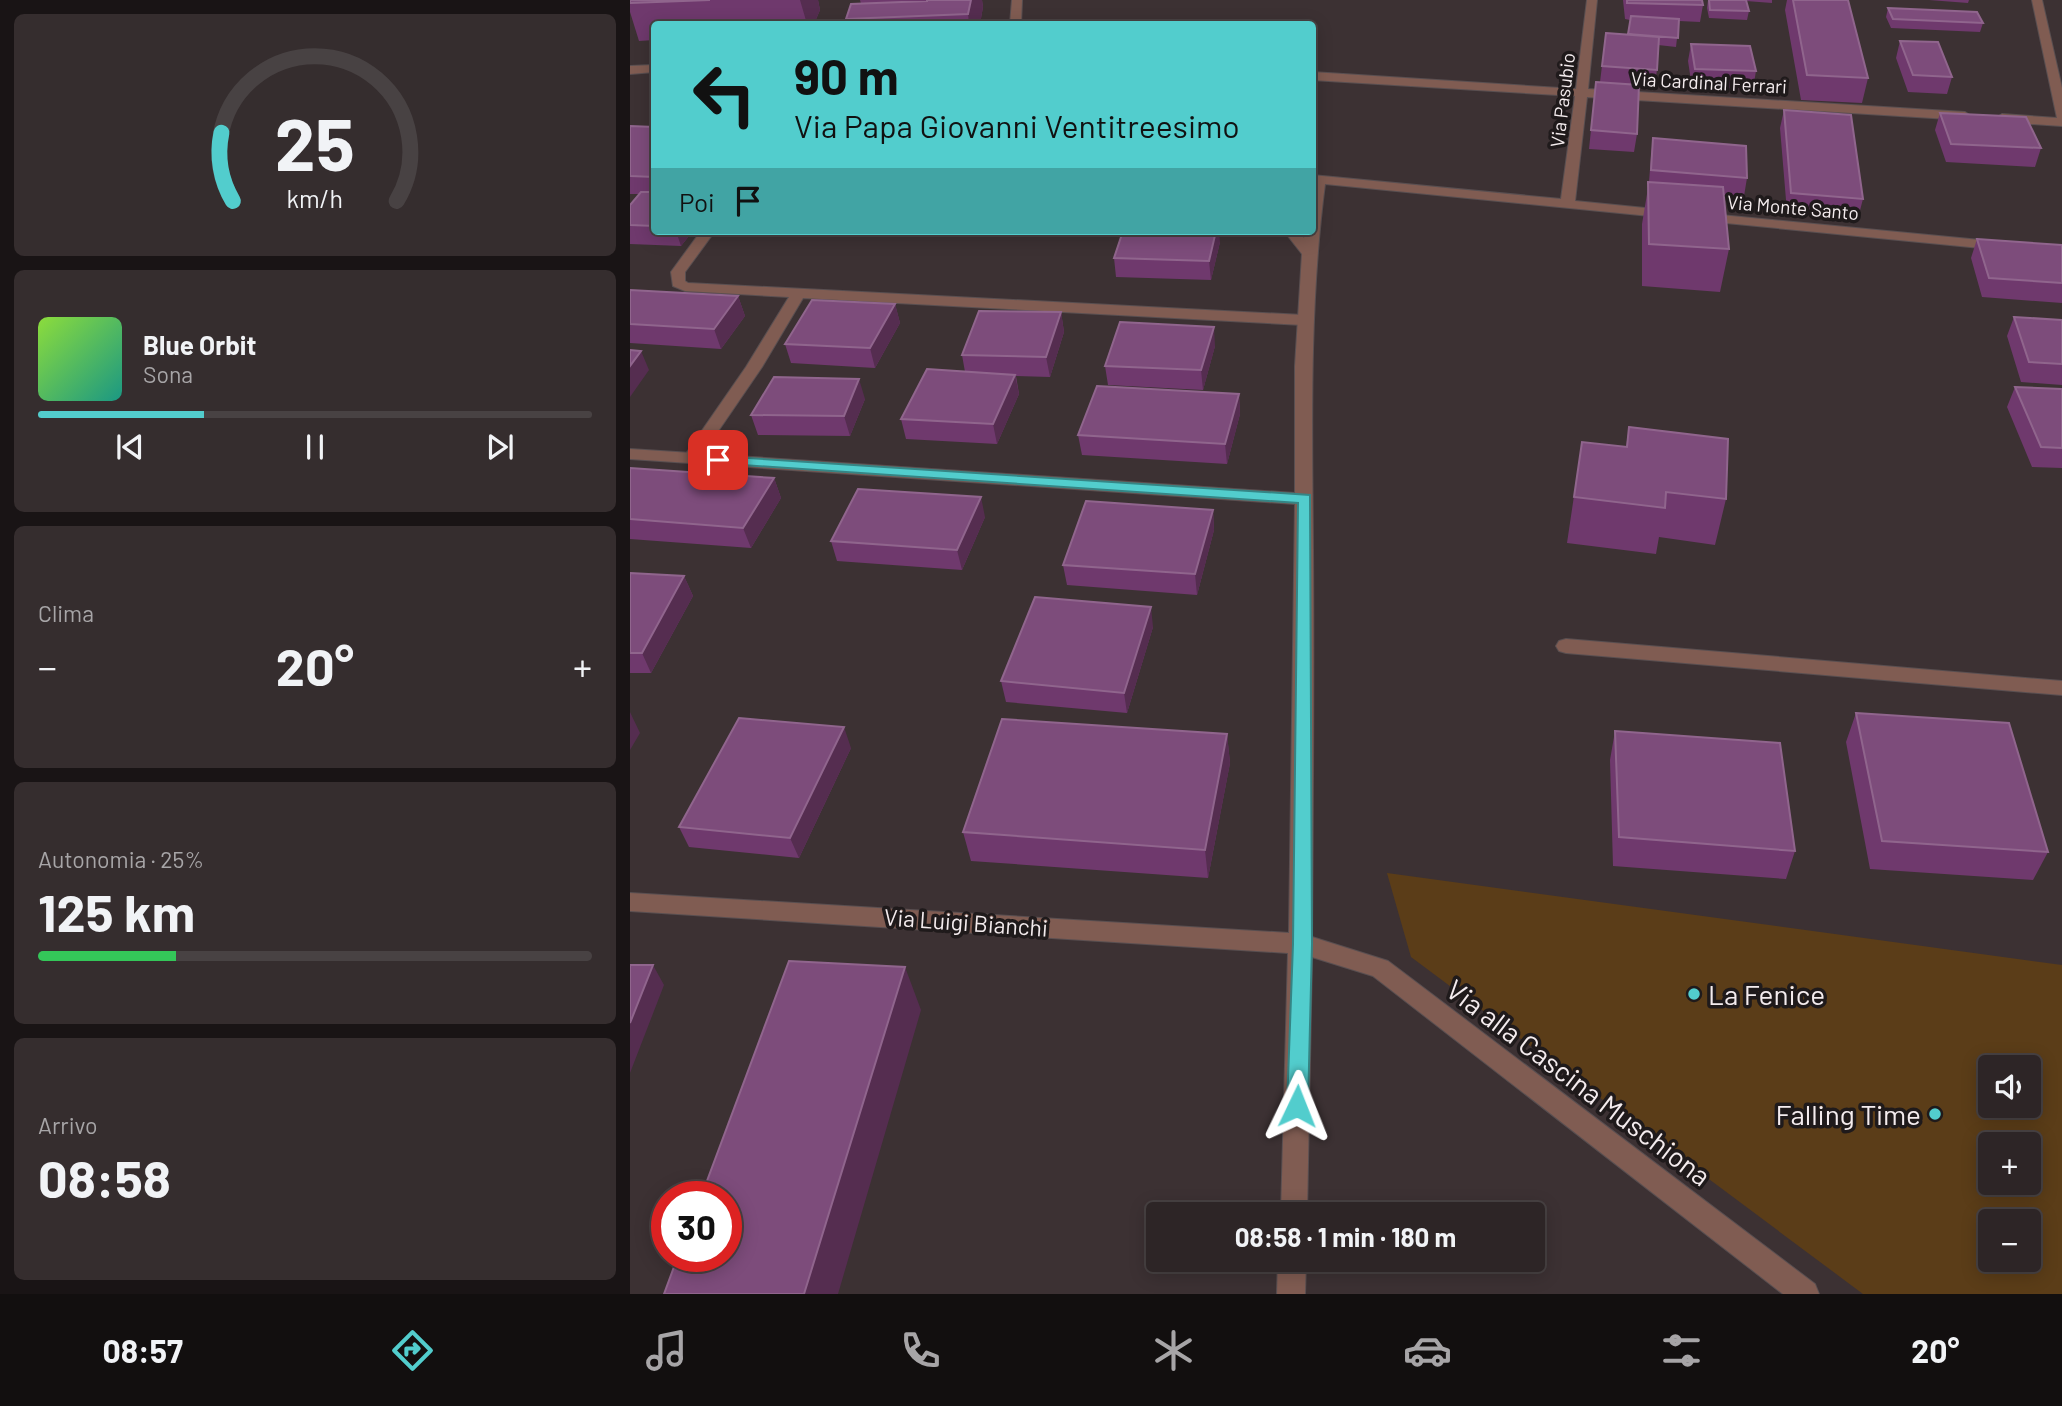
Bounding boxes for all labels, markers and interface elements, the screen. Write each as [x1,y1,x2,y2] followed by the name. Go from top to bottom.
[794,46,899,105] text: 90 m
[679,49,770,140] icon: left
[1545,51,1579,149] street label: Via Pasubio
[1630,66,1788,98] street label: Via Cardinal Ferrari
[275,98,355,186] text: 25
[794,106,1240,144] text: Via Papa Giovanni Ventitreesimo
[729,182,767,220] icon: arrive
[287,183,343,213] text: km/h
[679,186,715,217] text: Poi
[1726,190,1860,224] street label: Via Monte Santo
[143,329,256,360] text: Blue Orbit
[143,360,193,388] text: Sona
[111,428,149,466] icon: previous
[296,428,334,466] icon: pause
[481,428,519,466] icon: next
[688,430,748,490] pin
[699,441,737,479] icon: arrive
[38,599,94,627] text: Clima
[276,634,354,696] text: 20°
[38,643,57,689] text: −
[573,643,592,689] text: +
[38,845,204,873] text: Autonomia · 25%
[38,880,195,942] text: 125 km
[883,902,1049,942] street label: Via Luigi Bianchi
[1440,972,1718,1192] street label: Via alla Cascina Muschiona
[1708,977,1825,1011] place label: La Fenice
[1686,986,1702,1002] marker: La Fenice
[1978,1055,2041,1272] map controls
[1978,1055,2041,1118] button: sound
[1260,1069,1334,1143] position arrow
[1775,1097,1921,1131] place label: Falling Time
[1927,1106,1943,1122] marker: Falling Time
[38,1111,98,1139] text: Arrivo
[1978,1132,2041,1195] button: +
[38,1146,171,1208] text: 08:58
[651,1181,742,1272] speed limit sign: 30
[1978,1209,2041,1272] button: −
[1235,1221,1456,1252] text: 08:58 · 1 min · 180 m
[388,1326,437,1375] icon: directions
[642,1326,691,1375] icon: music
[896,1326,945,1375] icon: phone
[1149,1326,1198,1375] icon: climate
[1403,1326,1452,1375] icon: car
[1657,1326,1706,1375] icon: filters
[102,1331,183,1369] text: 08:57
[1911,1331,1959,1369] text: 20°

